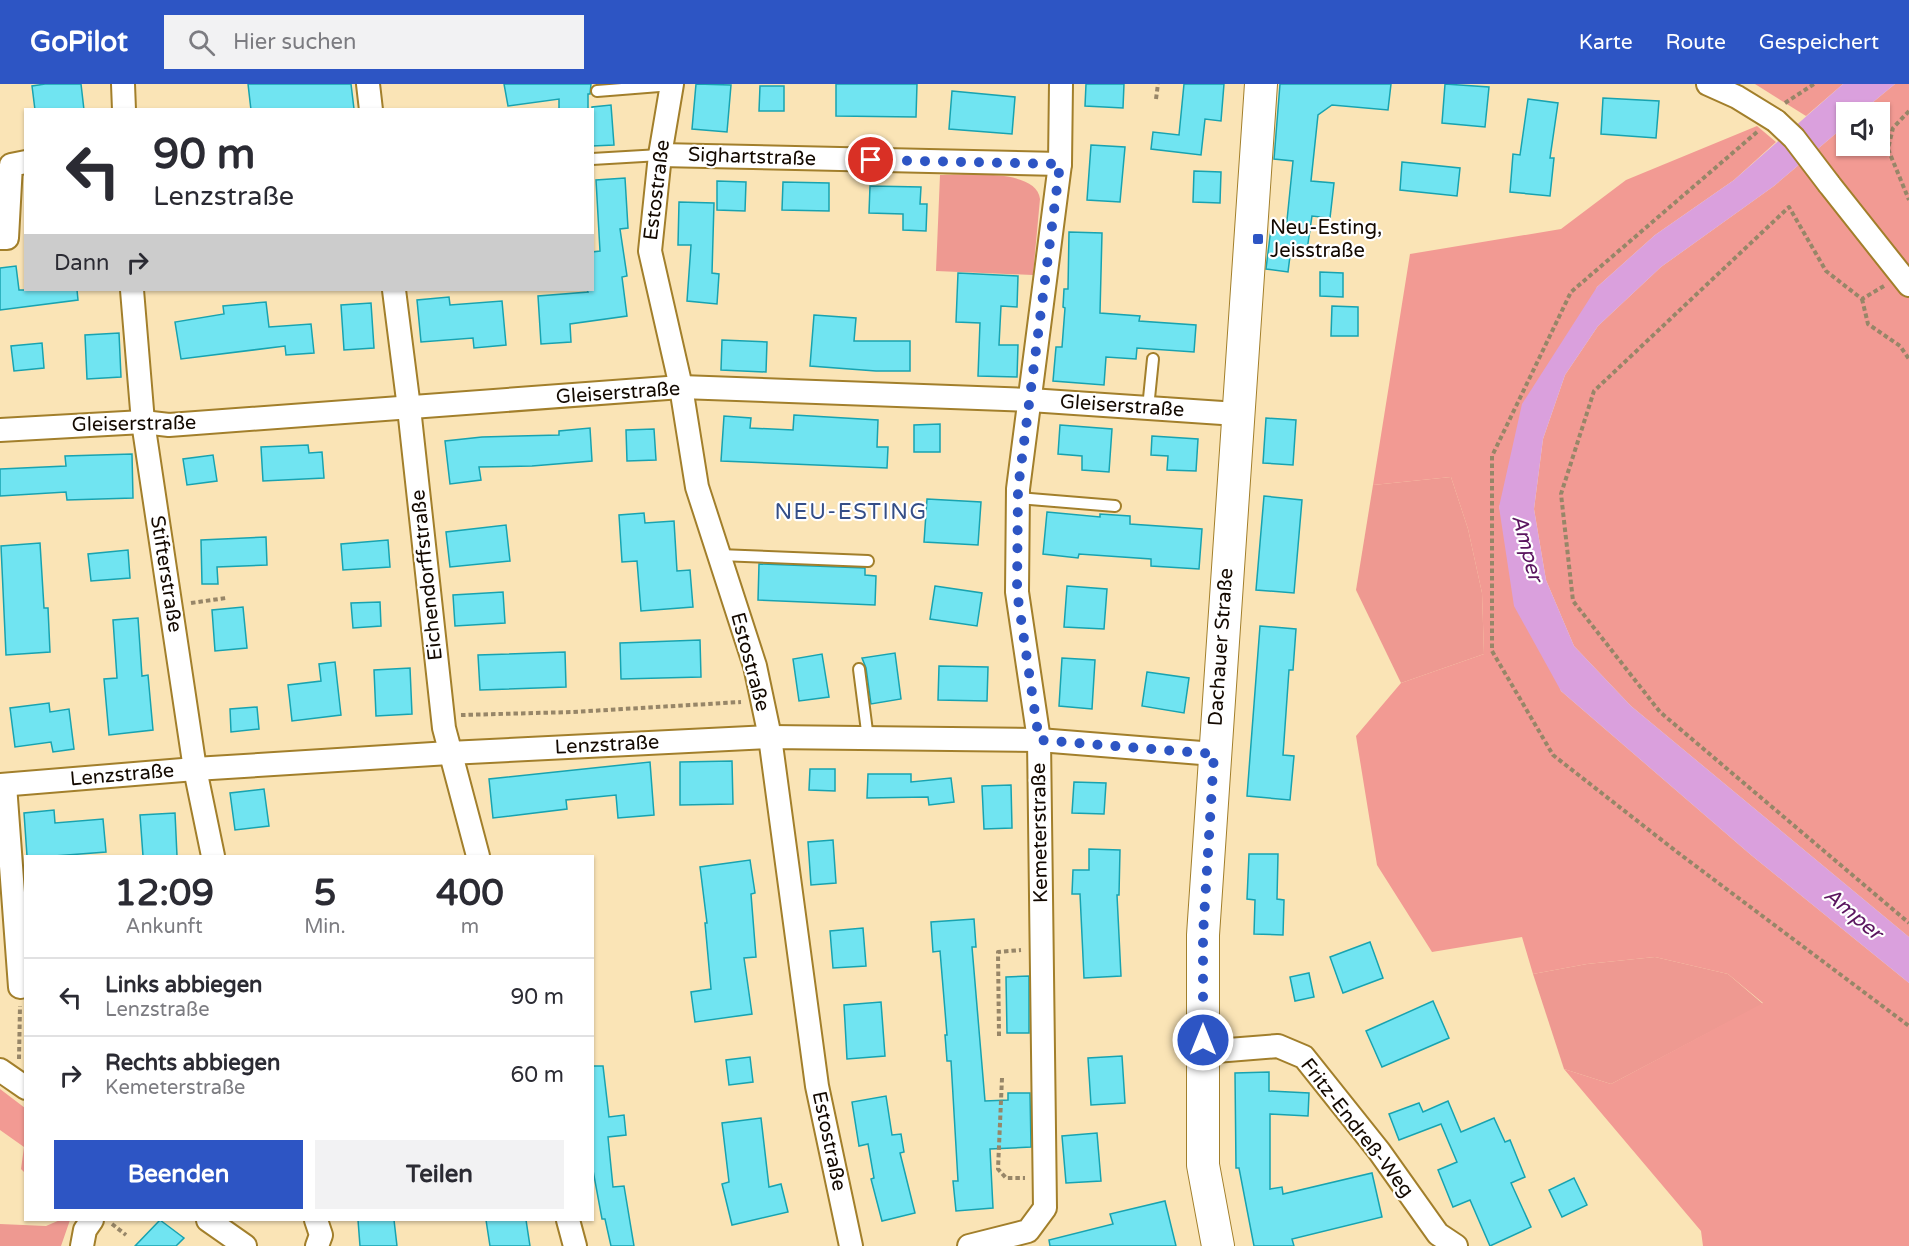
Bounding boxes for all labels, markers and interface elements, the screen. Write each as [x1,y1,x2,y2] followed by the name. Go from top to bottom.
[164,15,584,69] search box
[30,25,128,59] text: GoPilot
[185,26,218,59] icon: search
[233,29,356,55] text: Hier suchen
[1579,30,1633,55] text: Karte
[1666,30,1726,55] text: Route
[1759,30,1879,55] text: Gespeichert
[1836,102,1890,156] map controls
[1836,102,1890,156] button: sound
[153,129,255,180] text: 90 m
[54,132,132,210] icon: left
[845,134,896,185] pin
[639,138,675,242] street label: Estostraße
[688,143,816,171] street label: Sighartstraße
[854,143,887,176] icon: arrive
[153,180,294,213] text: Lenzstraße
[1270,216,1382,263] place label: Neu-Esting, Jeisstraße
[1251,232,1265,246] marker: Neu-Esting, Jeisstraße
[121,246,154,279] icon: right
[54,250,109,276] text: Dann
[555,377,681,409] street label: Gleiserstraße
[1059,390,1185,422] street label: Gleiserstraße
[72,411,196,437] street label: Gleiserstraße
[406,488,448,662] street label: Eichendorffstraße
[774,499,928,525] district label: NEU-ESTING
[1506,512,1549,587] water label: Amper
[145,514,187,634] street label: Stifterstraße
[1204,567,1238,727] street label: Dachauer Straße
[725,610,775,714] street label: Estostraße
[554,730,660,760] street label: Lenzstraße
[69,758,175,792] street label: Lenzstraße
[1027,763,1053,903] street label: Kemeterstraße
[114,872,214,915] text: 12:09
[314,872,336,915] text: 5
[436,872,504,915] text: 400
[1819,883,1889,947] water label: Amper
[126,915,203,939] text: Ankunft
[304,915,346,939] text: Min.
[461,915,479,939] text: m
[105,972,263,998] text: Links abbiegen
[54,981,87,1014] icon: left
[510,984,564,1010] text: 90 m
[105,998,210,1022] text: Lenzstraße
[1171,1008,1235,1072] position arrow
[105,1050,280,1076] text: Rechts abbiegen
[1295,1054,1419,1202] street label: Fritz-Endreß-Weg
[54,1059,87,1092] icon: right
[510,1062,564,1088] text: 60 m
[105,1076,245,1100] text: Kemeterstraße
[807,1089,851,1193] street label: Estostraße
[54,1140,303,1209] button: Beenden
[315,1140,564,1209] button: Teilen

